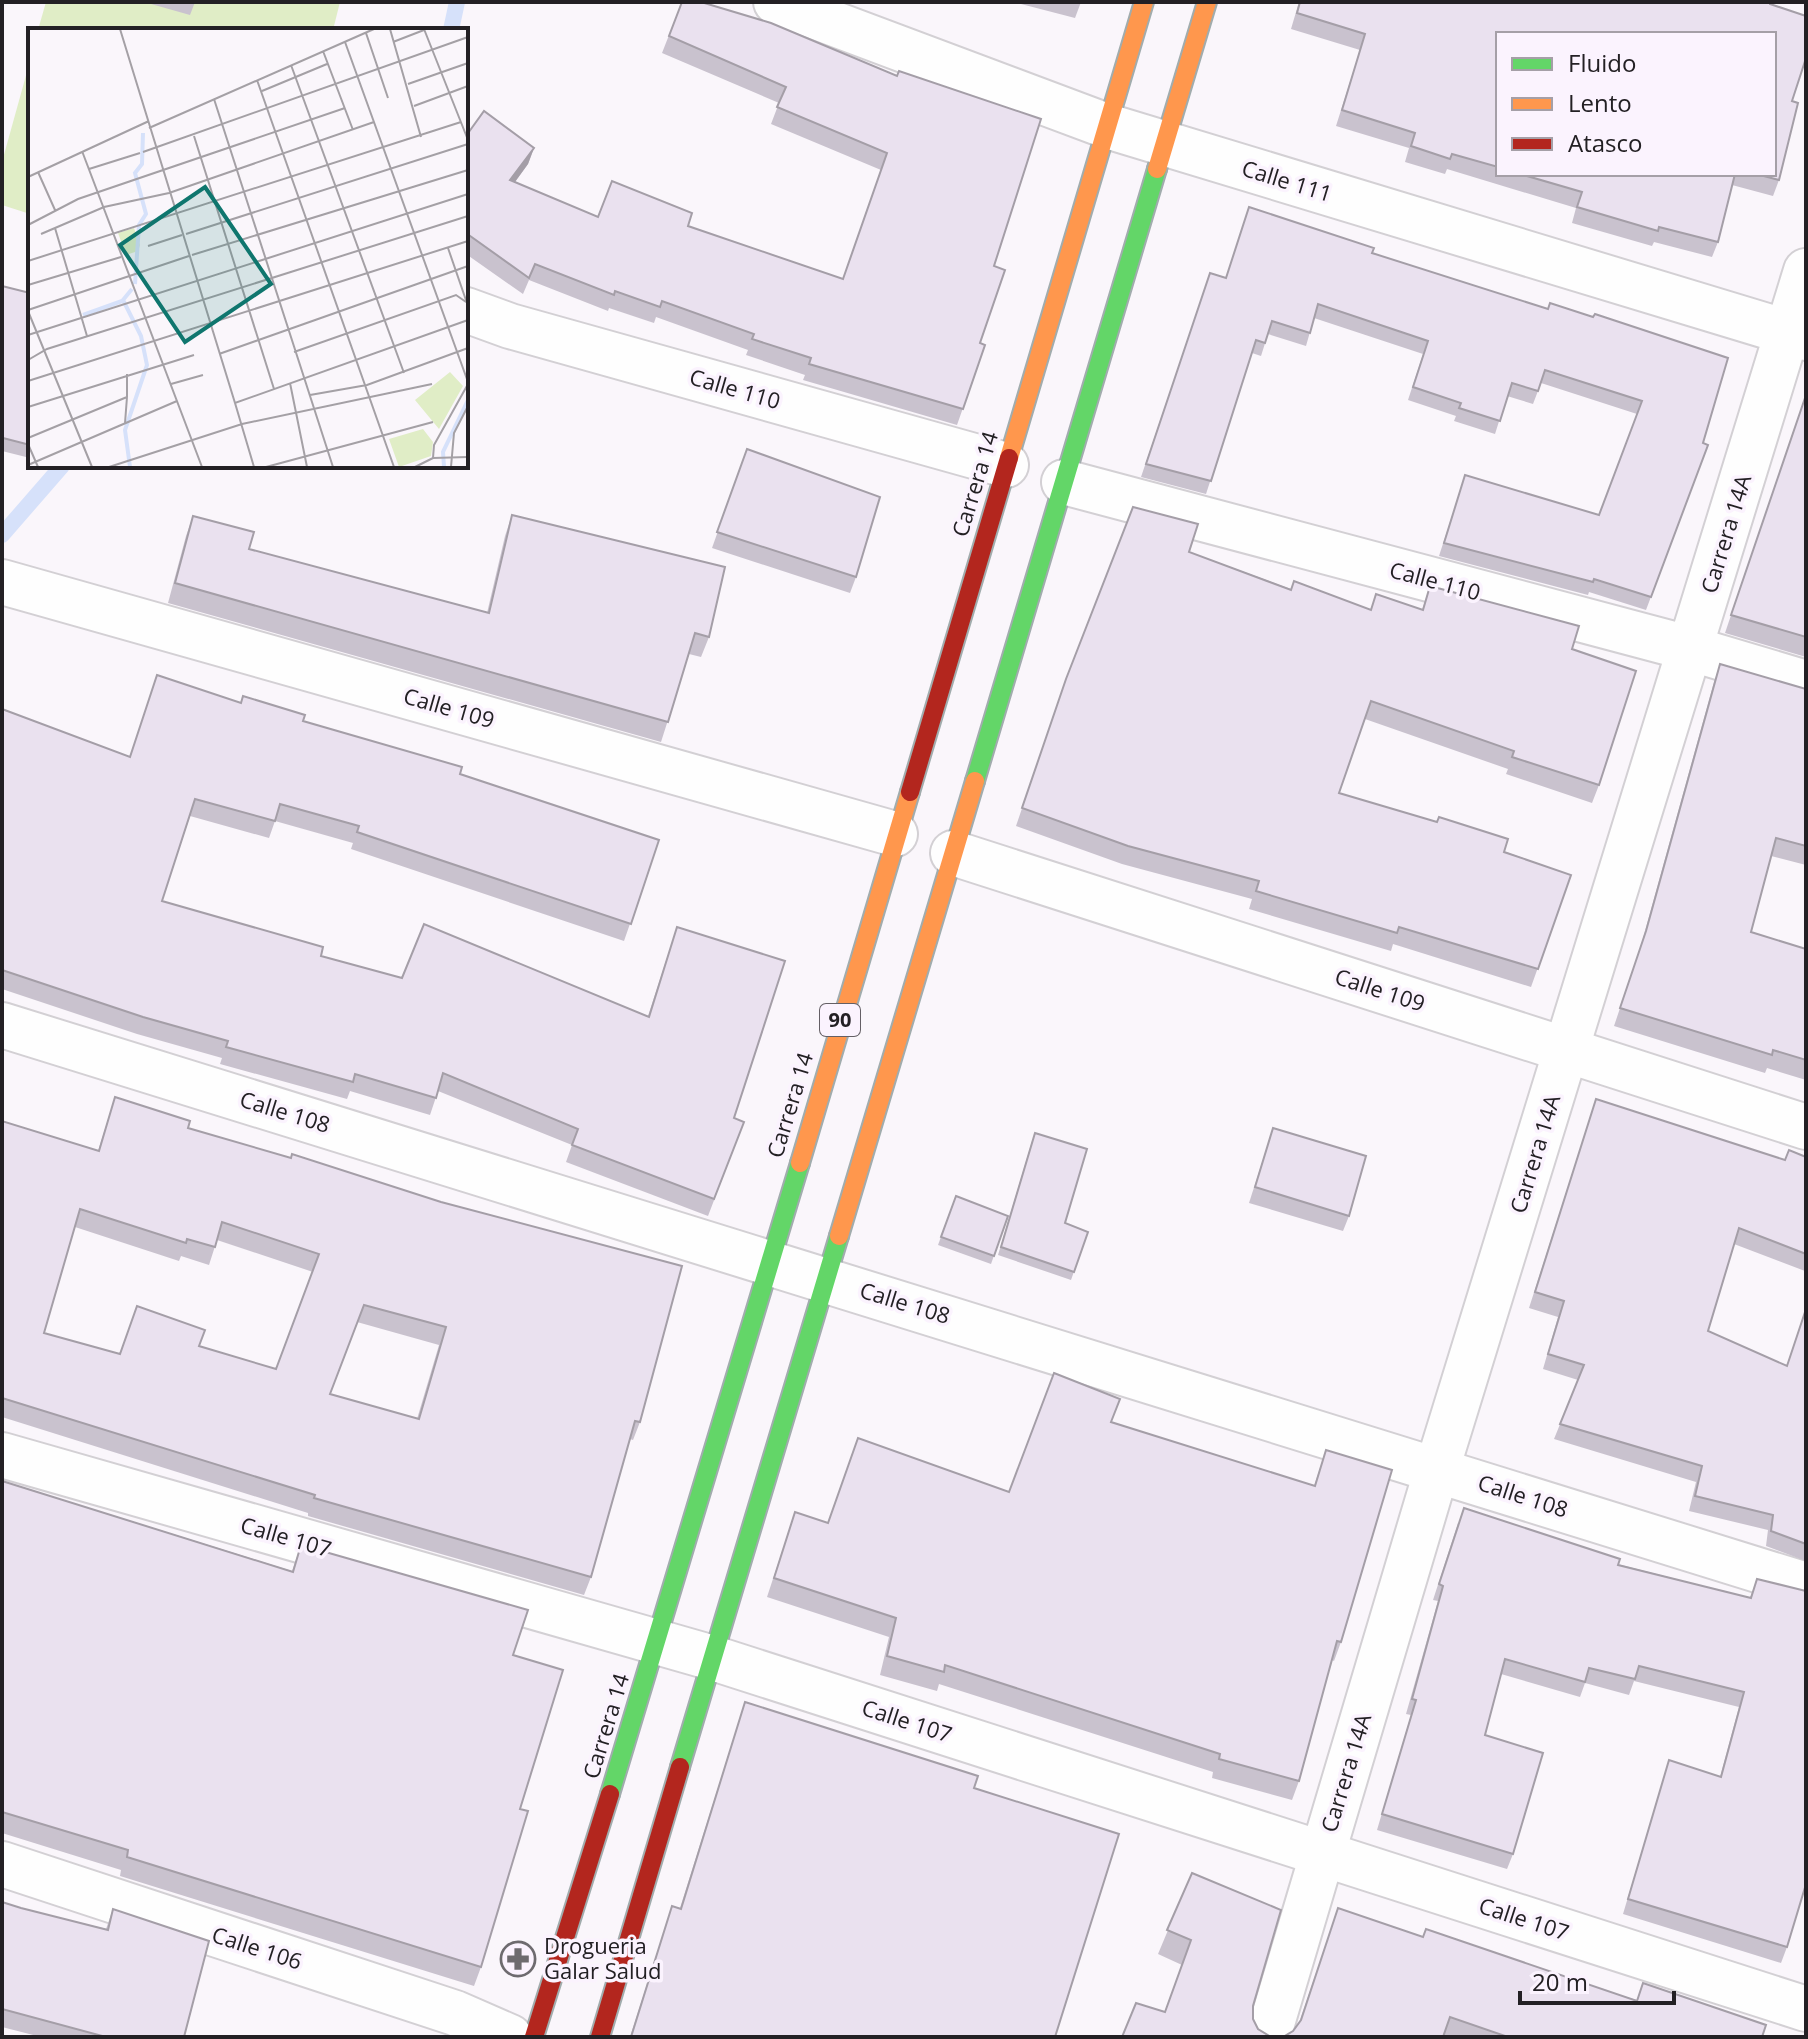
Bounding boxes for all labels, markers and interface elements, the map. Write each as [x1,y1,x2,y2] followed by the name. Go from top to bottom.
[28,28,468,468] inset map
[1496,32,1776,176] legend
[1568,46,1636,79] text: Fluido
[1568,86,1632,119] text: Lento
[1568,126,1642,159] text: Atasco
[1238,152,1336,208] street label: Calle 111
[686,361,784,415] street label: Calle 110
[944,427,1004,540] street label: Carrera 14
[1693,471,1757,597] street label: Carrera 14A
[1386,554,1484,607] street label: Calle 110
[400,680,498,734] street label: Calle 109
[1331,960,1429,1018] street label: Calle 109
[820,1004,860,1036] road number: 90
[759,1048,819,1161] street label: Carrera 14
[236,1083,334,1139] street label: Calle 108
[1502,1091,1566,1217] street label: Carrera 14A
[856,1274,954,1330] street label: Calle 108
[1474,1466,1572,1524] street label: Calle 108
[237,1509,335,1563] street label: Calle 107
[575,1669,635,1782] street label: Carrera 14
[858,1691,956,1749] street label: Calle 107
[1313,1710,1377,1836] street label: Carrera 14A
[1475,1889,1573,1947] street label: Calle 107
[208,1918,306,1976] street label: Calle 106
[544,1930,662,1985] place label: Drogueria Galar Salud
[499,1940,537,1978] pharmacy icon: Drogueria Galar Salud
[1520,1955,1674,2005] scale bar
[1532,1965,1588,1998] text: 20 m

